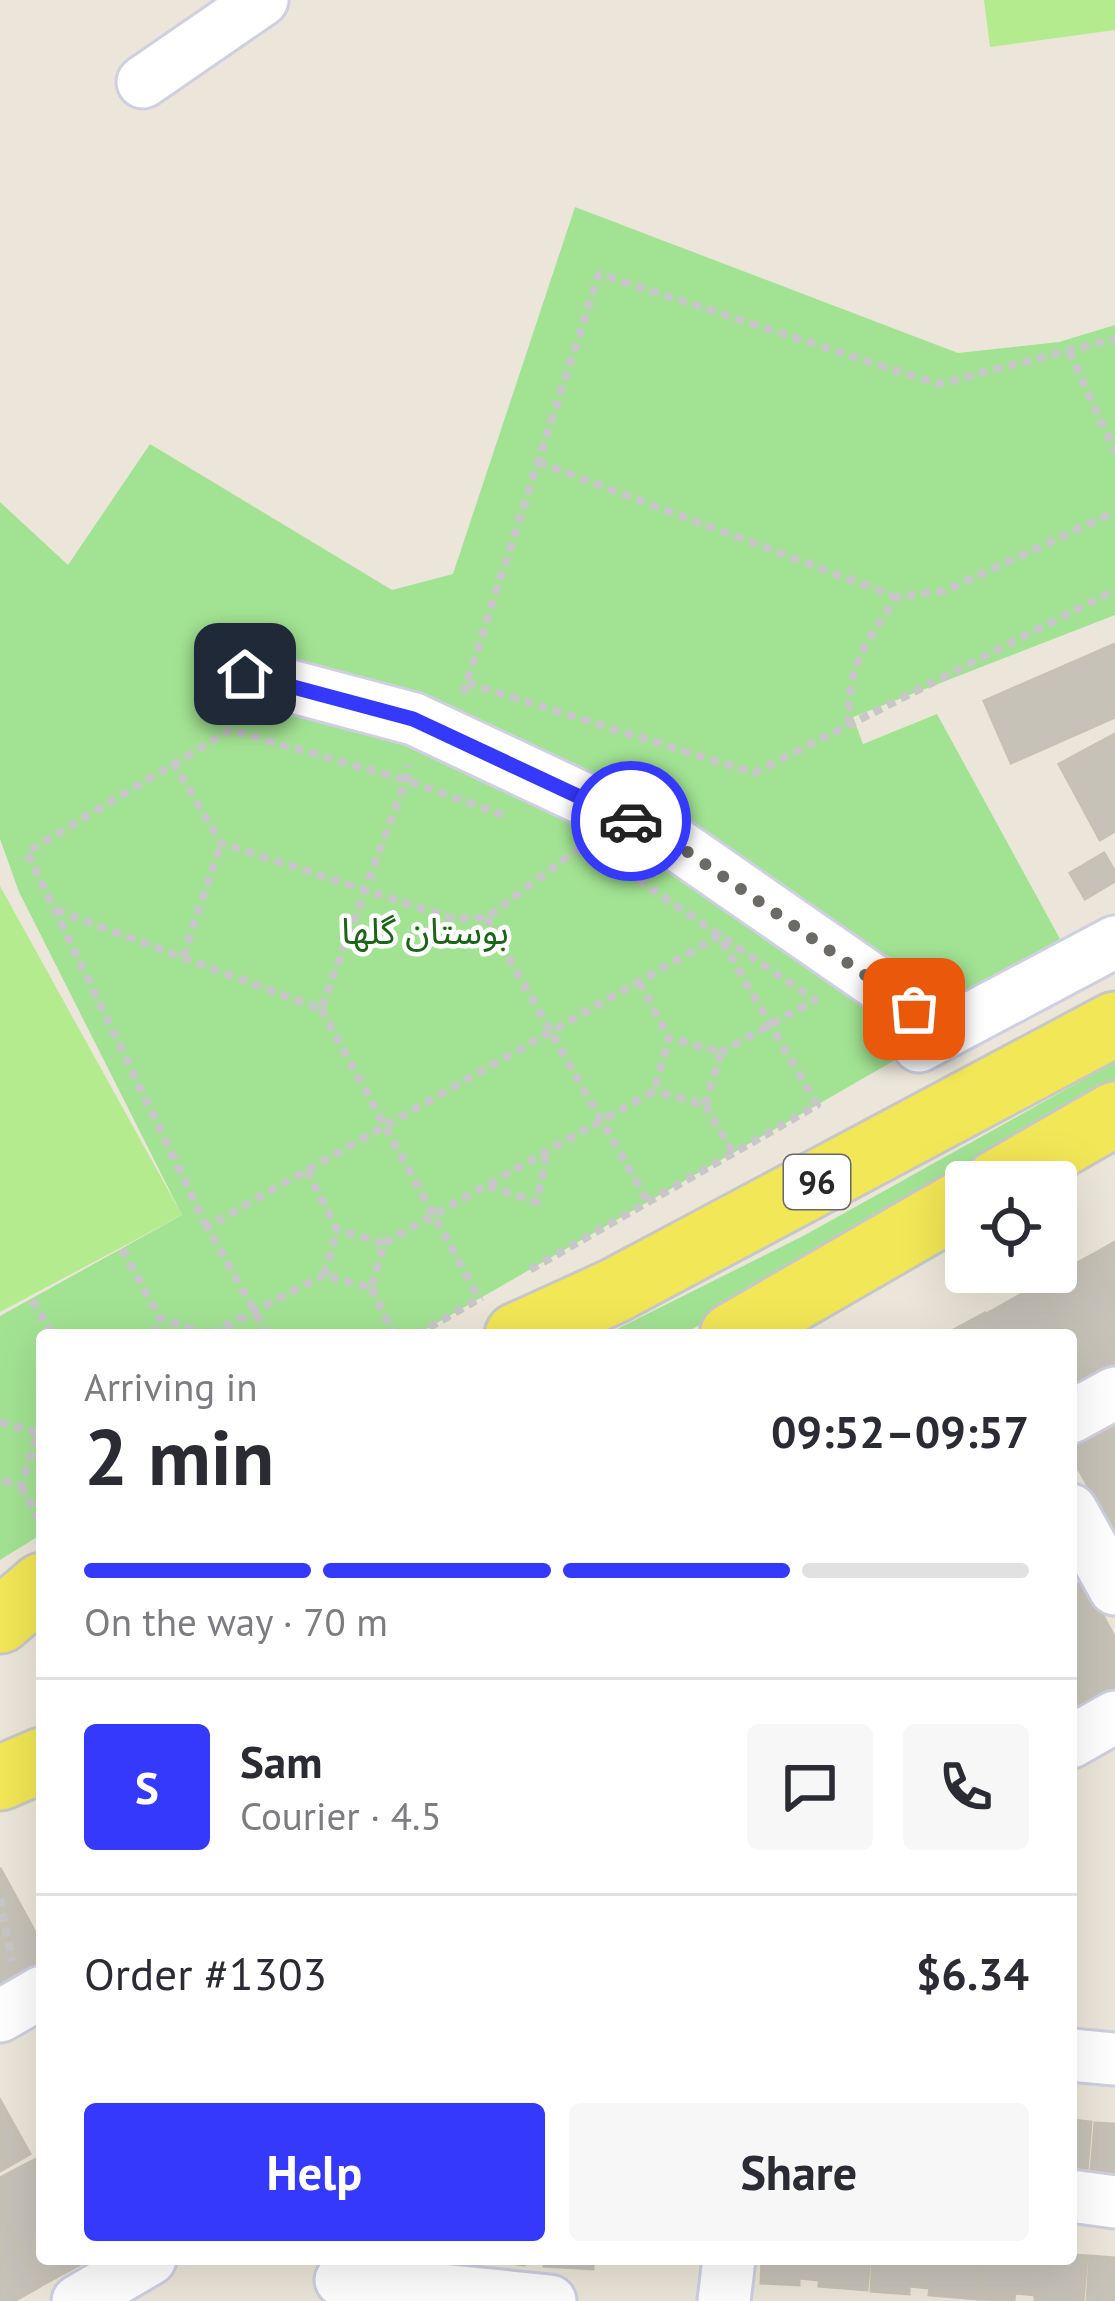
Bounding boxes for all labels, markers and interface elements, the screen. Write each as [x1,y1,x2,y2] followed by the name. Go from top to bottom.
[194,623,296,725] pin
[212,641,278,707] icon: home
[571,761,691,881] courier
[598,788,664,854] icon: car
[341,907,509,954] park label: بوستان گلها
[863,958,965,1060] pin
[881,976,947,1042] icon: bag
[784,1155,850,1209] road number: 96
[945,1161,1077,1293] map controls
[945,1161,1077,1293] button: locate
[84,1361,258,1412] text: Arriving in
[771,1402,1029,1460] text: 09:52–09:57
[84,1406,274,1507] text: 2 min
[84,1596,388,1647] text: On the way · 70 m
[747,1724,873,1850] button: chat
[903,1724,1029,1850] button: phone
[240,1732,322,1790] text: Sam
[135,1758,159,1816] text: S
[240,1790,442,1841] text: Courier · 4.5
[84,1944,327,2002] text: Order #1303
[916,1944,1029,2002] text: $6.34
[84,2103,545,2241] button: Help
[569,2103,1029,2241] button: Share

